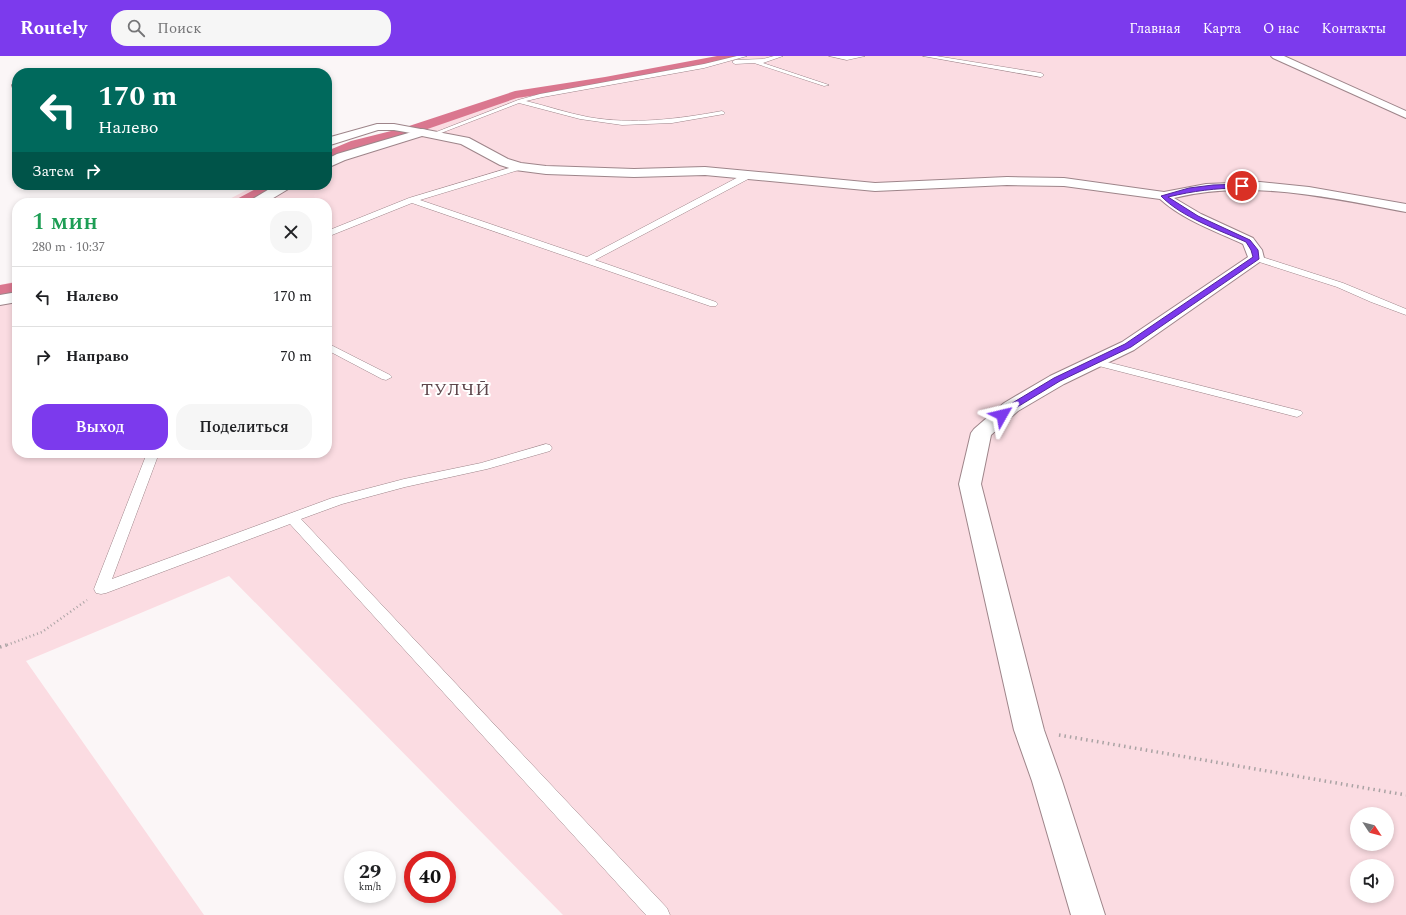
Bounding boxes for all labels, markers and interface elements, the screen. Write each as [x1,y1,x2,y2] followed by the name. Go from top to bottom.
[111,10,391,46] search box
[20,14,87,43] text: Routely
[125,17,147,39] icon: search
[157,17,202,40] text: Поиск
[1129,18,1181,39] text: Главная
[1203,18,1241,39] text: Карта
[1263,18,1300,39] text: О нас
[1322,18,1386,39] text: Контакты
[98,75,177,118] text: 170 m
[32,84,84,136] icon: left
[98,114,158,141] text: Налево
[32,160,74,183] text: Затем
[82,160,104,182] icon: right
[1225,169,1259,203] pin
[1231,175,1253,197] icon: arrive
[32,204,98,240] text: 1 мин
[270,211,312,253] button: close
[32,237,105,257] text: 280 m · 10:37
[66,285,119,308] text: Налево
[273,285,312,308] text: 170 m
[32,286,54,308] icon: left
[66,345,129,368] text: Направо
[280,345,312,368] text: 70 m
[32,346,54,368] icon: right
[421,376,491,403] district label: ТУЛЧӢ
[981,394,1023,436] position arrow
[32,404,168,450] button: Выход
[176,404,312,450] button: Поделиться
[1350,807,1394,851] north arrow
[1350,807,1394,903] map controls
[404,851,456,903] speed limit sign: 40
[359,857,381,887] text: 29
[1350,859,1394,903] button: sound
[359,879,381,895] text: km/h

